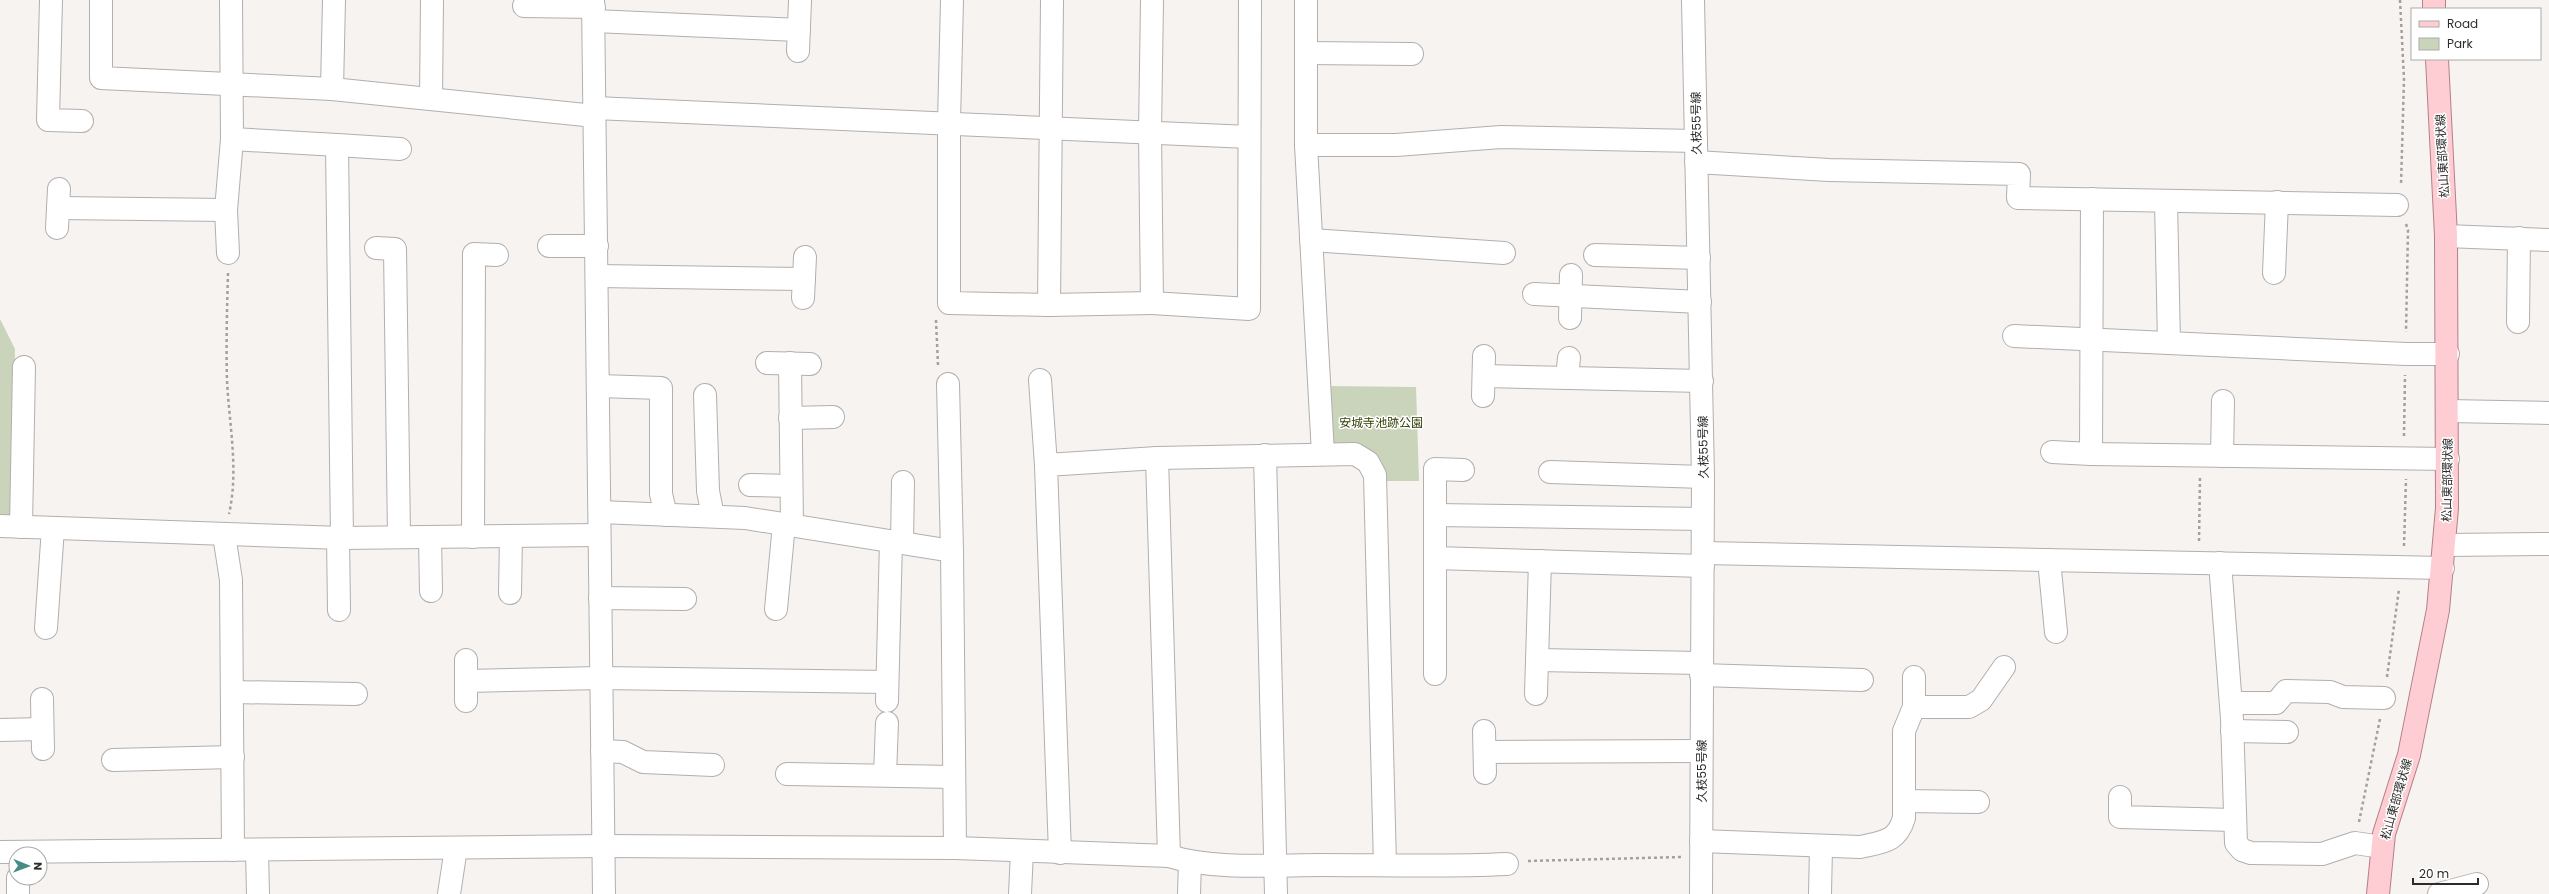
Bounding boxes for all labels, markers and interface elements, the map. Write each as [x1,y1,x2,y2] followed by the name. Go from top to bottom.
[2411,8,2541,60] legend
[2447,15,2478,32] text: Road
[2447,35,2474,52] text: Park
[1687,91,1705,155] street label: 久枝55号線
[2431,114,2453,198] street label: 松山東部環状線
[1339,414,1423,431] park label: 安城寺池跡公園
[1694,415,1712,479] street label: 久枝55号線
[2438,438,2456,522] street label: 松山東部環状線
[1693,739,1710,803] street label: 久枝55号線
[2376,756,2416,842] street label: 松山東部環状線
[8,846,48,886] north arrow
[2413,860,2478,886] scale bar
[30,862,46,870] text: N
[2419,865,2449,882] text: 20 m

